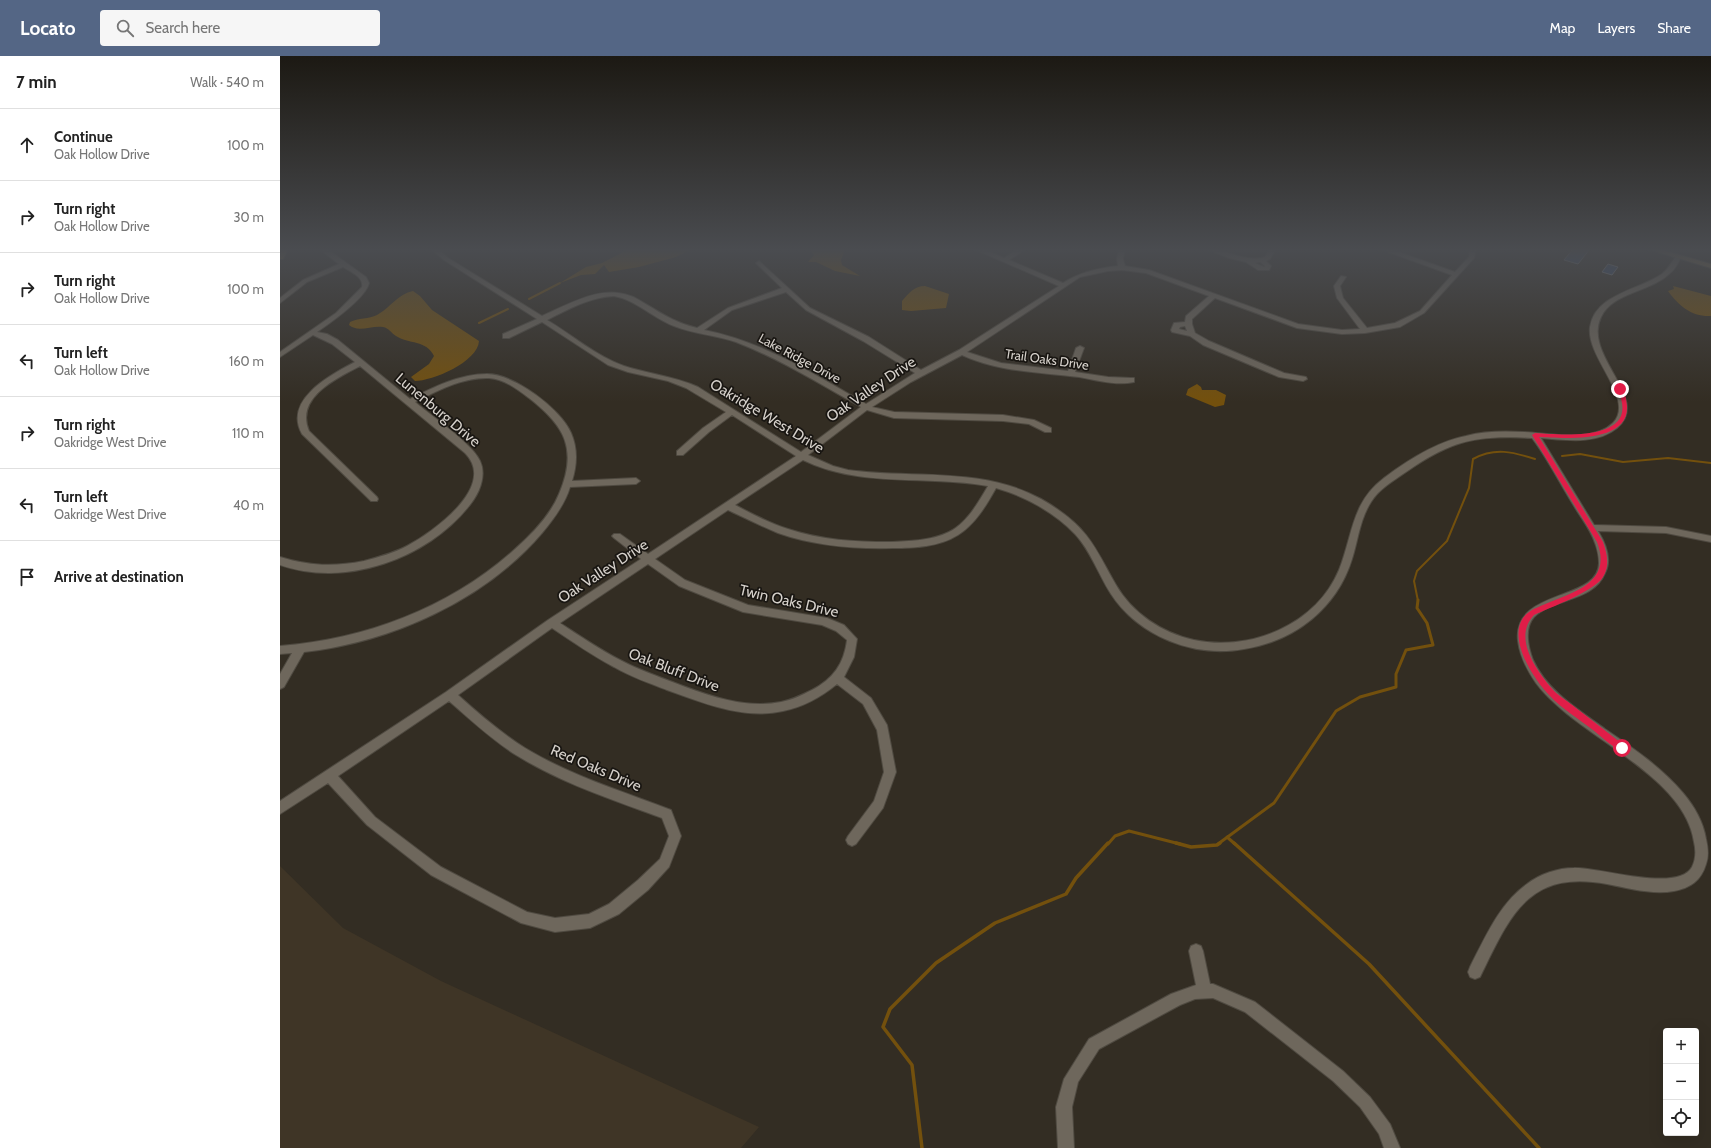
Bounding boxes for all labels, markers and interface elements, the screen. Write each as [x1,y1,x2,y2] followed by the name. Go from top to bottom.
[100,10,380,46] search box
[20,17,76,40] text: Locato
[114,17,136,39] icon: search
[146,19,220,37] text: Search here
[1550,19,1575,37] text: Map
[1597,19,1635,37] text: Layers
[1657,19,1691,37] text: Share
[16,72,57,92] text: 7 min
[190,74,264,90] text: Walk · 540 m
[54,128,113,146] text: Continue
[16,134,38,156] icon: ahead
[227,137,264,153] text: 100 m
[54,146,150,162] text: Oak Hollow Drive
[54,200,115,218] text: Turn right
[16,206,38,228] icon: right
[234,209,264,225] text: 30 m
[54,218,150,234] text: Oak Hollow Drive
[54,272,115,290] text: Turn right
[16,278,38,300] icon: right
[227,281,264,297] text: 100 m
[54,290,150,306] text: Oak Hollow Drive
[756,330,844,387] street label: Lake Ridge Drive
[54,344,108,362] text: Turn left
[1004,345,1090,373] street label: Trail Oaks Drive
[16,350,38,372] icon: left
[823,352,919,425] street label: Oak Valley Drive
[229,353,264,369] text: 160 m
[54,362,150,378] text: Oak Hollow Drive
[392,369,484,451] street label: Lunenburg Drive
[707,375,827,457] street label: Oakridge West Drive
[1611,380,1629,398] route end
[54,416,115,434] text: Turn right
[16,422,38,444] icon: right
[232,425,264,441] text: 110 m
[54,434,166,450] text: Oakridge West Drive
[54,488,108,506] text: Turn left
[16,494,38,516] icon: left
[233,497,264,513] text: 40 m
[54,506,166,522] text: Oakridge West Drive
[555,535,652,607] street label: Oak Valley Drive
[16,566,38,588] icon: arrive
[54,568,184,586] text: Arrive at destination
[738,581,841,621] street label: Twin Oaks Drive
[626,644,722,696] street label: Oak Bluff Drive
[1613,739,1631,757] route start
[548,741,644,795] street label: Red Oaks Drive
[1663,1028,1699,1136] map controls
[1663,1028,1699,1064] button: +
[1663,1064,1699,1100] button: −
[1663,1100,1699,1136] button: locate

